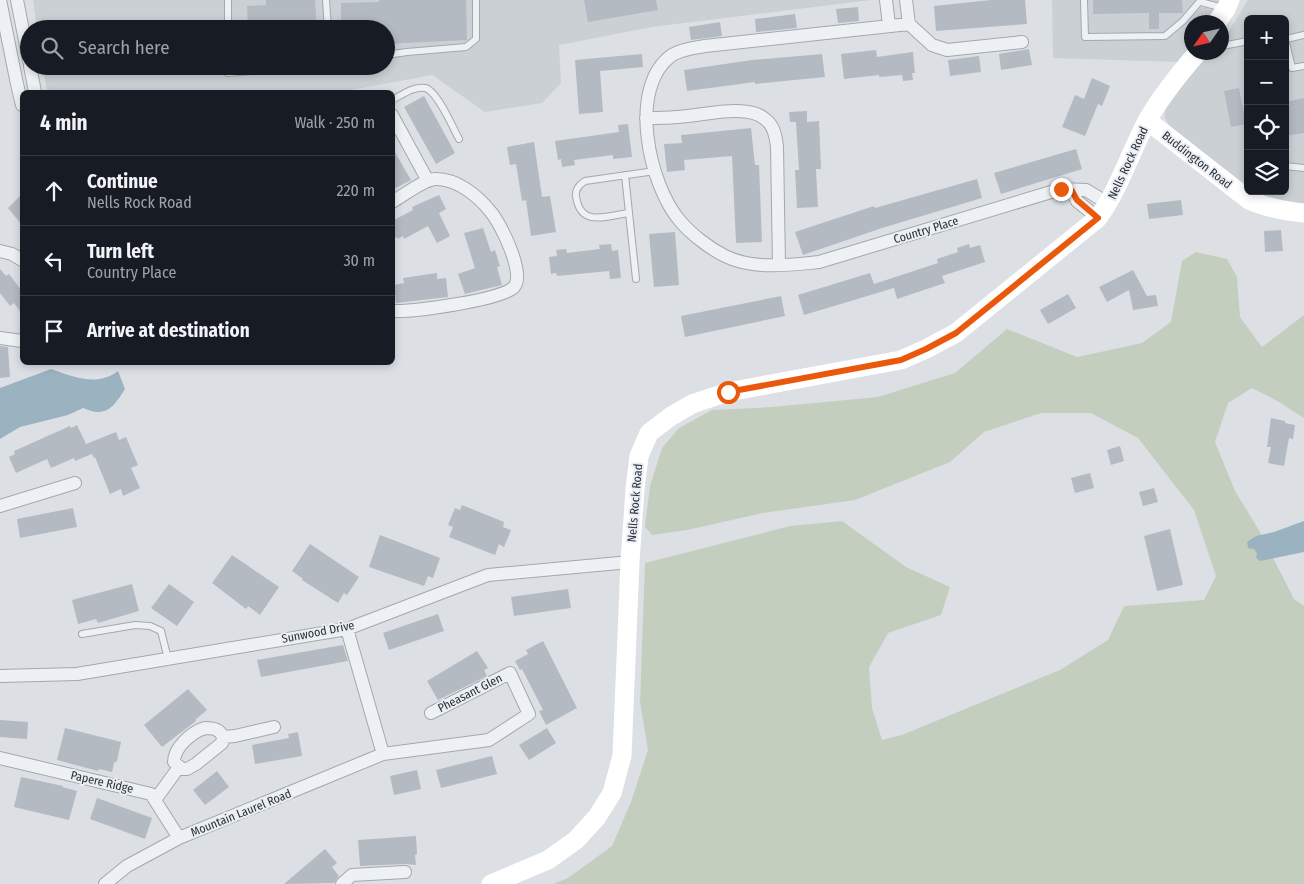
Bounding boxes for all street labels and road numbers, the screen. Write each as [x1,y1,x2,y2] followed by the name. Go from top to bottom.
[1105,124,1151,202] street label: Nells Rock Road
[1159,128,1235,192] street label: Buddington Road
[892,213,960,246] street label: Country Place
[625,463,645,543] street label: Nells Rock Road
[280,618,356,646] street label: Sunwood Drive
[436,671,504,715] street label: Pheasant Glen
[69,768,135,796] street label: Papere Ridge
[189,786,293,840] street label: Mountain Laurel Road

